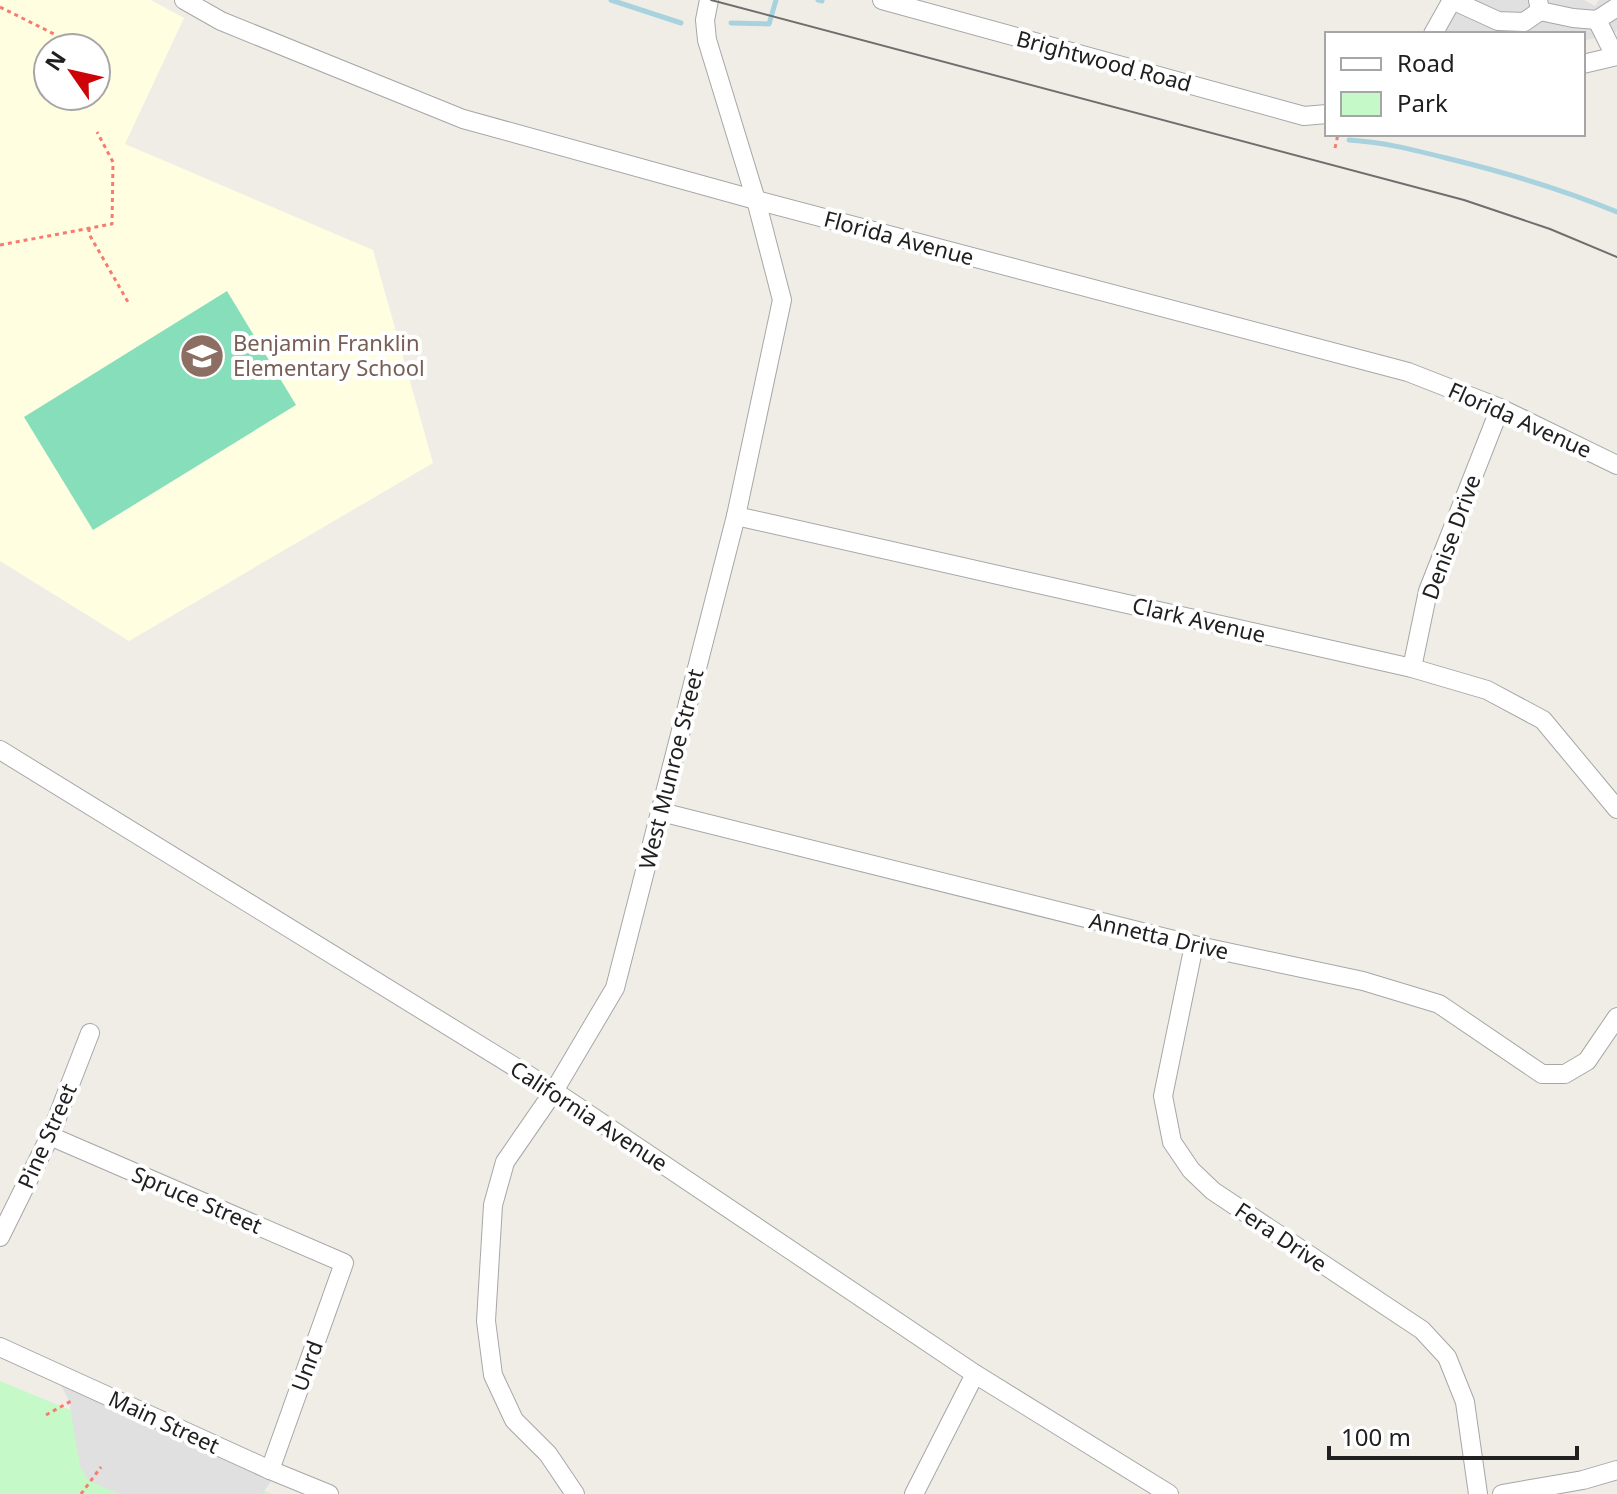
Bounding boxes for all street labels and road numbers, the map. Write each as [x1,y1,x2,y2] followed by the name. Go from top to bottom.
[1013,22,1195,98] street label: Brightwood Road
[821,203,978,271] street label: Florida Avenue
[1444,374,1597,464] street label: Florida Avenue
[1414,470,1487,603] street label: Denise Drive
[1130,589,1269,649] street label: Clark Avenue
[631,665,709,872] street label: West Munroe Street
[1087,904,1232,966] street label: Annetta Drive
[505,1053,674,1177] street label: California Avenue
[10,1078,83,1193] street label: Pine Street
[128,1158,267,1240] street label: Spruce Street
[1230,1194,1333,1278] street label: Fera Drive
[283,1336,329,1395] street label: Unrd
[104,1382,225,1460] street label: Main Street

